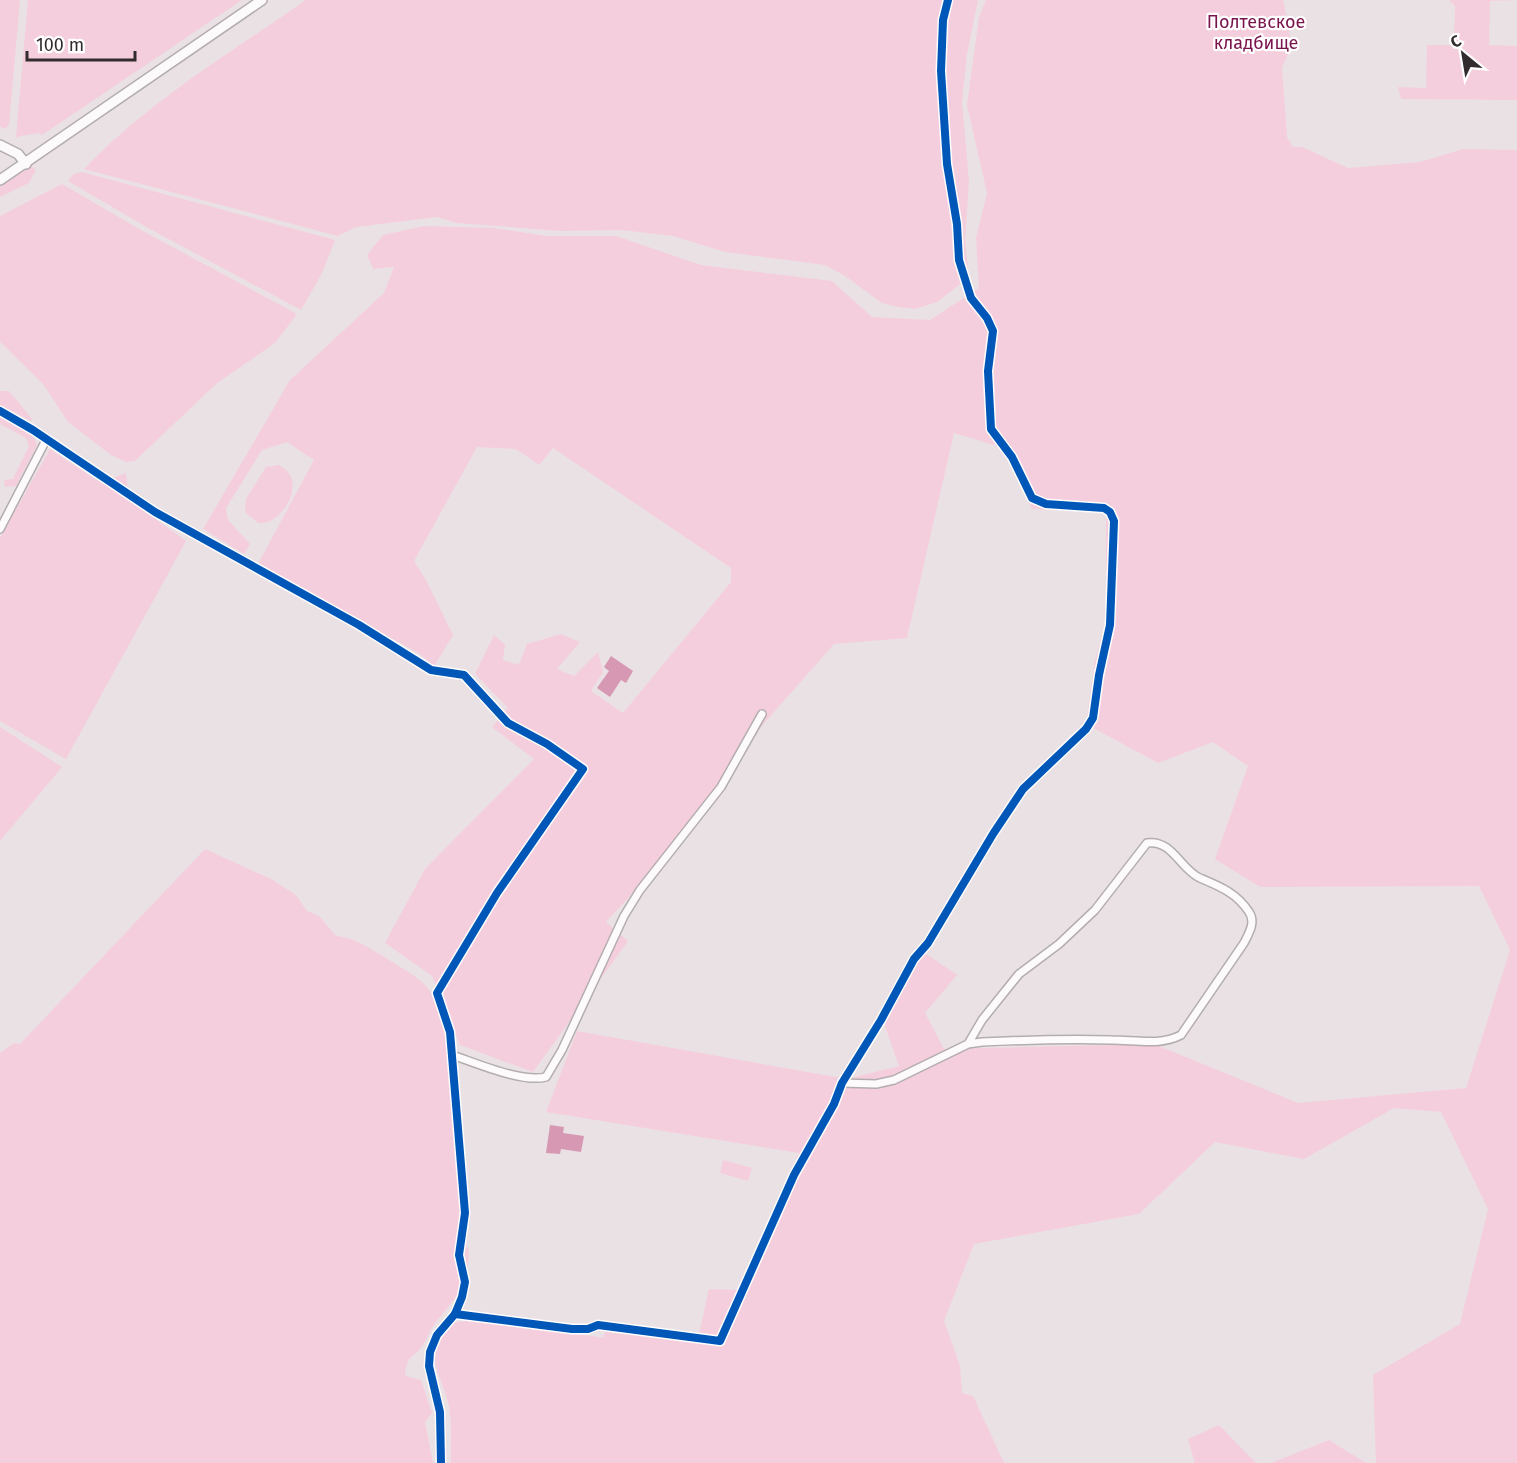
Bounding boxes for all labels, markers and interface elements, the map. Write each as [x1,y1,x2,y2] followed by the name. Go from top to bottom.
[1207,11,1305,54] park label: Полтевское кладбище
[27,24,135,62] scale bar
[1433,24,1493,84] north arrow
[1447,31,1465,52] text: С
[36,34,84,56] text: 100 m

